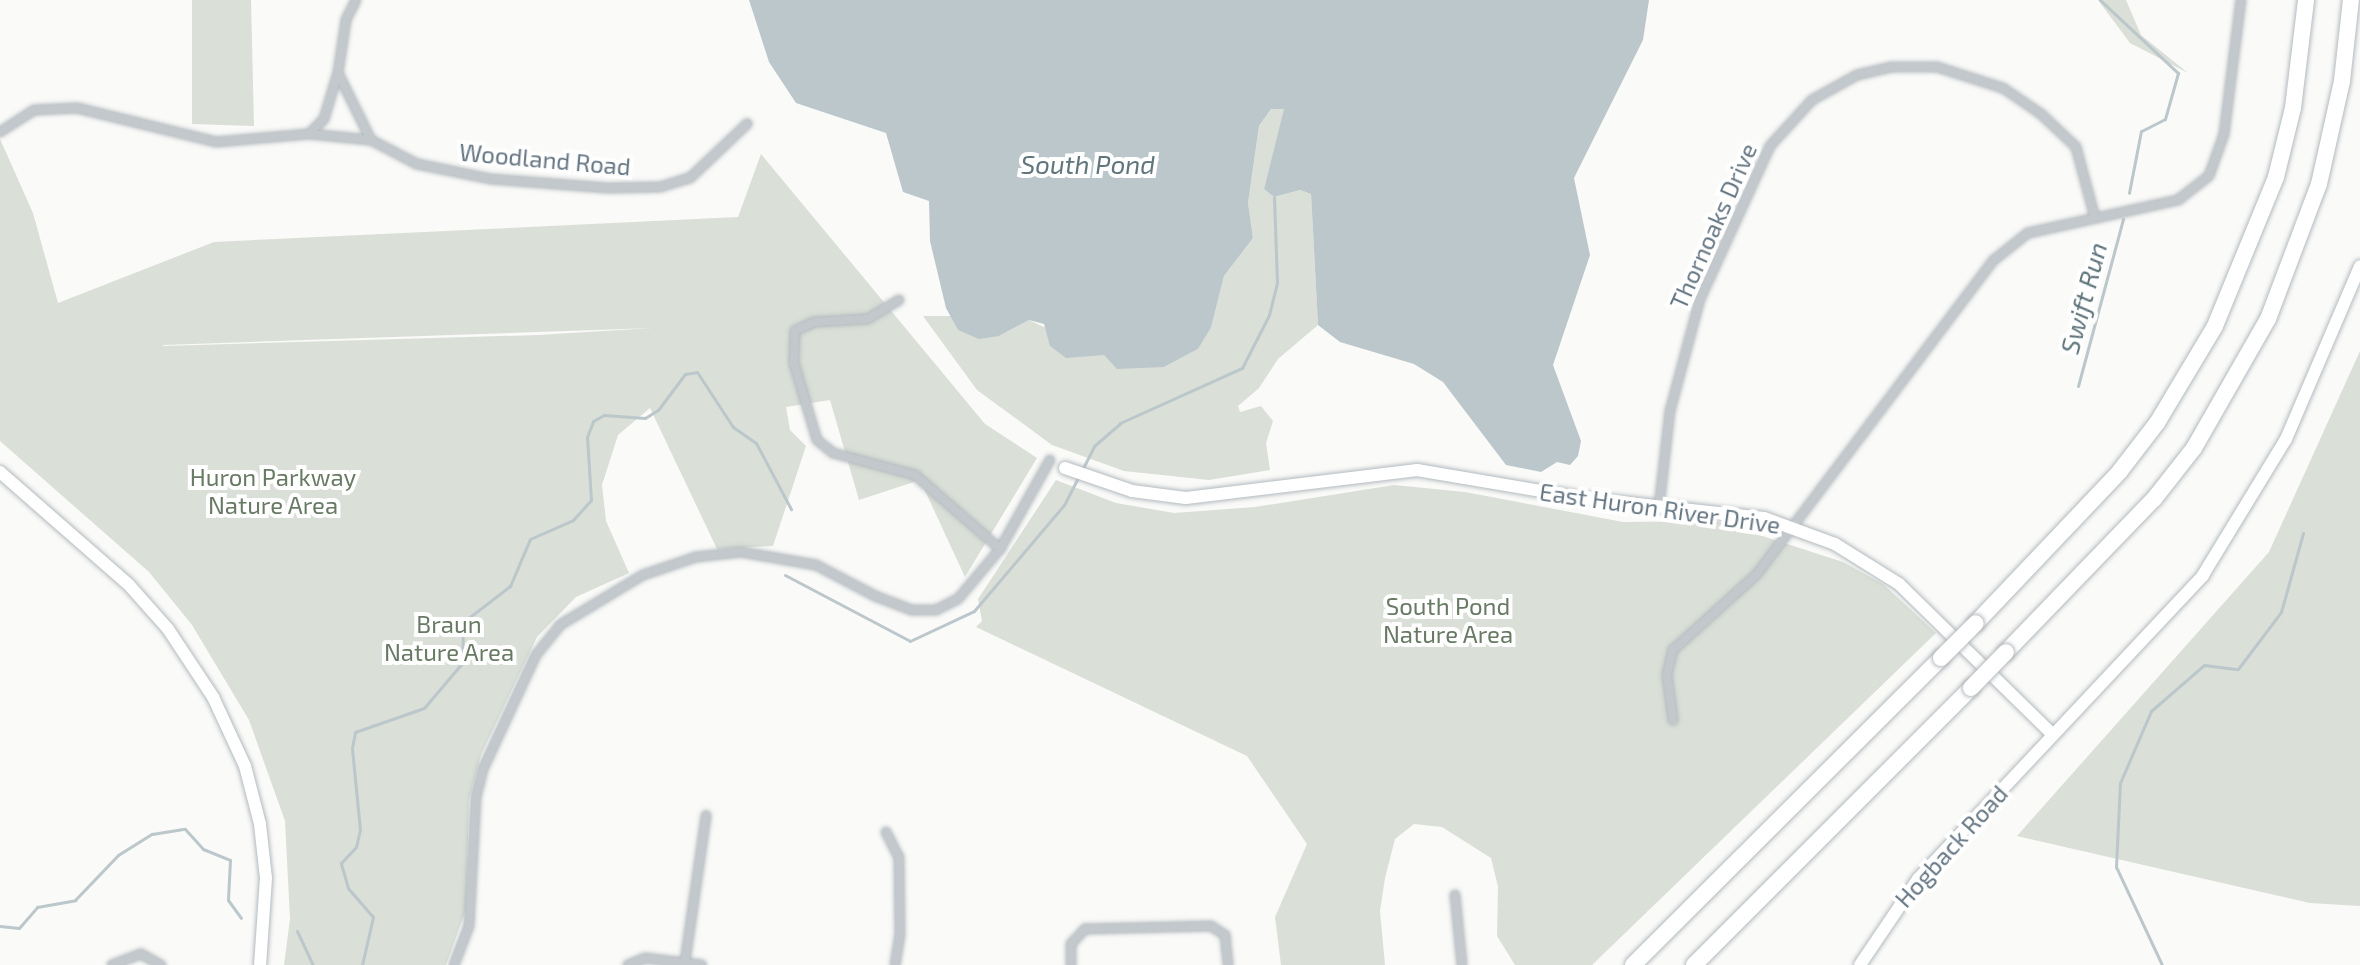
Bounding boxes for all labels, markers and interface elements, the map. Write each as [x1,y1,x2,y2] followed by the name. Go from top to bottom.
[458,137,632,181] street label: Woodland Road
[1664,139,1762,313] street label: Thornoaks Drive
[1021,148,1155,180] water label: South Pond
[2053,239,2113,357] water label: Swift Run
[190,463,356,519] park label: Huron Parkway Nature Area
[1537,477,1783,539] street label: East Huron River Drive
[1383,592,1513,648] park label: South Pond Nature Area
[384,610,514,666] park label: Braun Nature Area
[1889,779,2013,913] street label: Hogback Road

